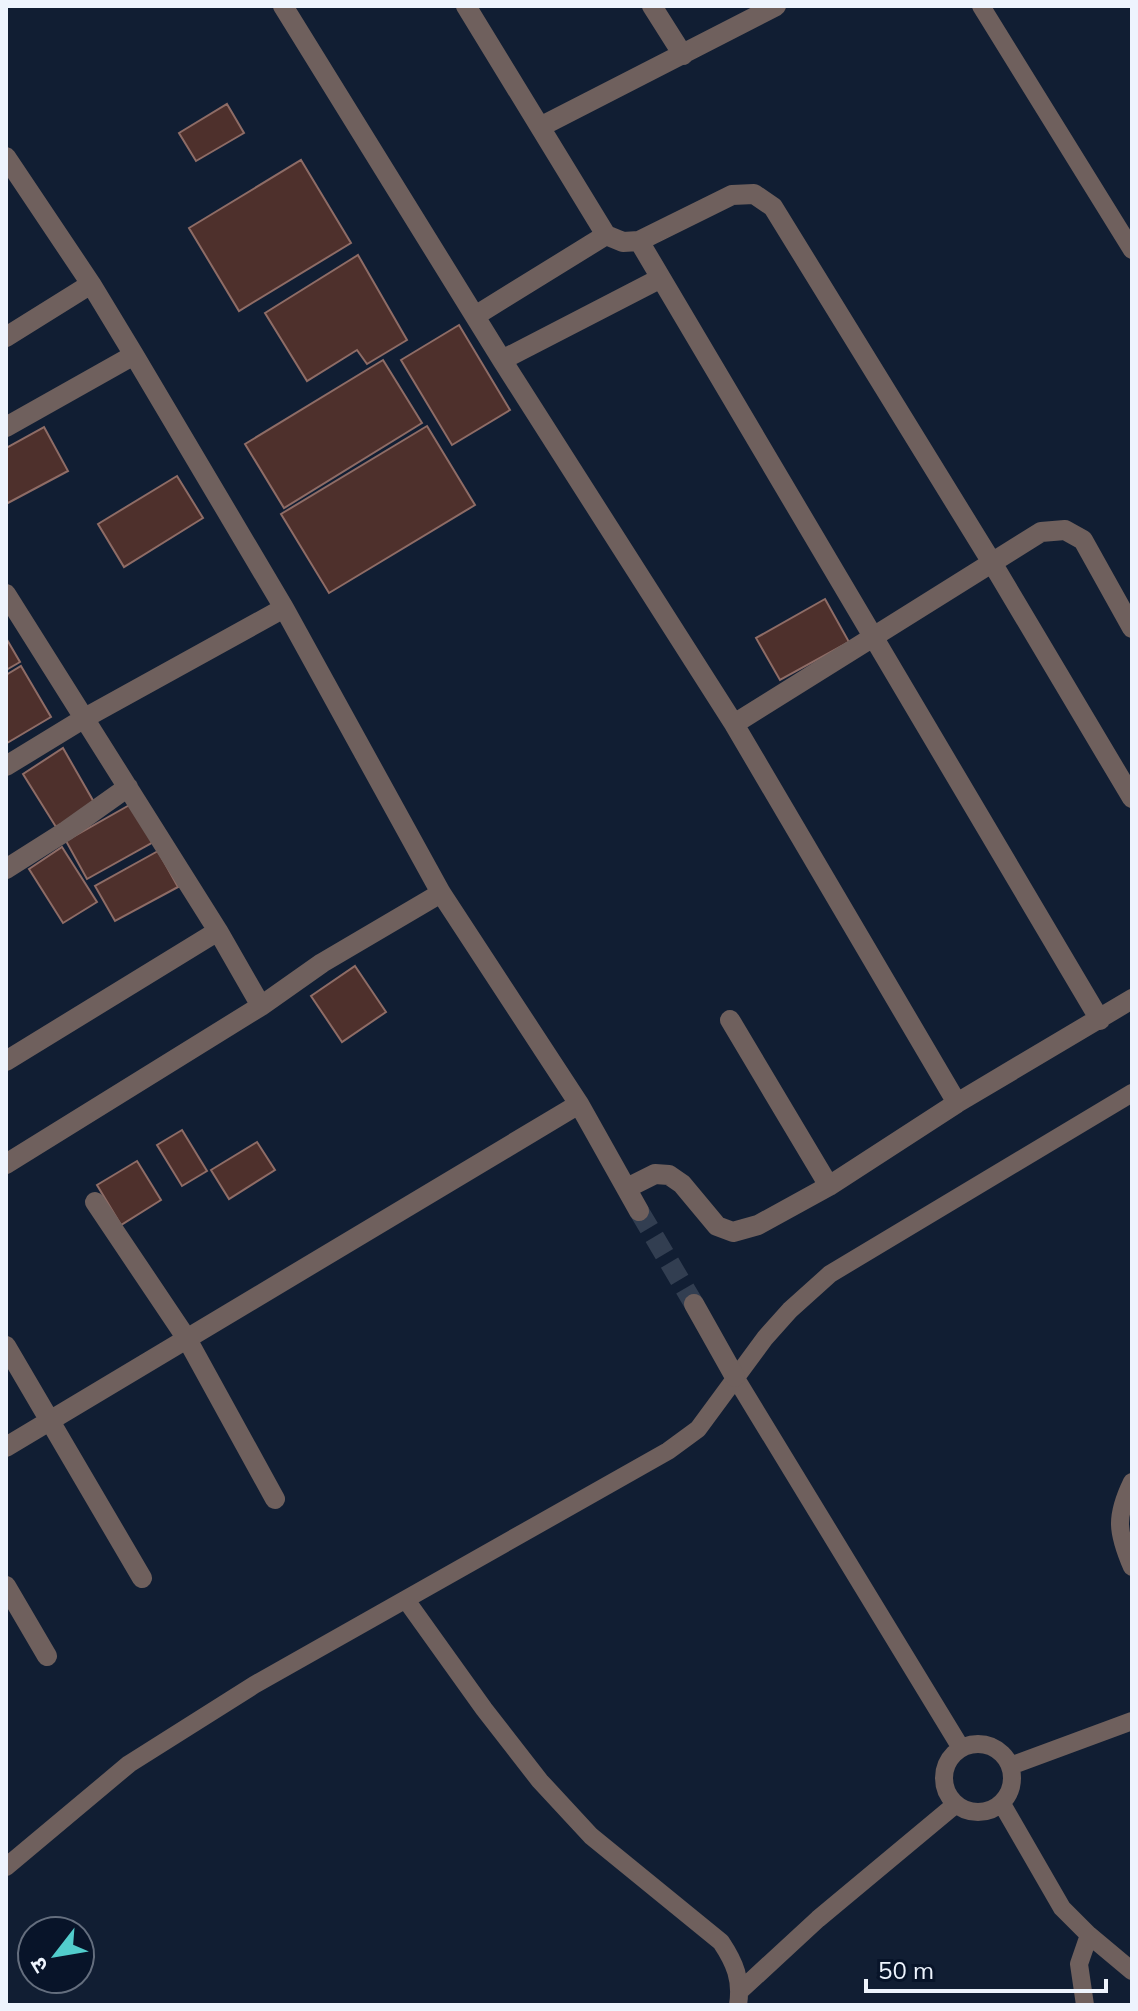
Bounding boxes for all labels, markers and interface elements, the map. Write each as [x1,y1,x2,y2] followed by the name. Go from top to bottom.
[16,1915,96,1995] north arrow
[866,1943,1106,1993] scale bar
[23,1952,54,1978] text: उ
[878,1955,934,1985] text: 50 m

